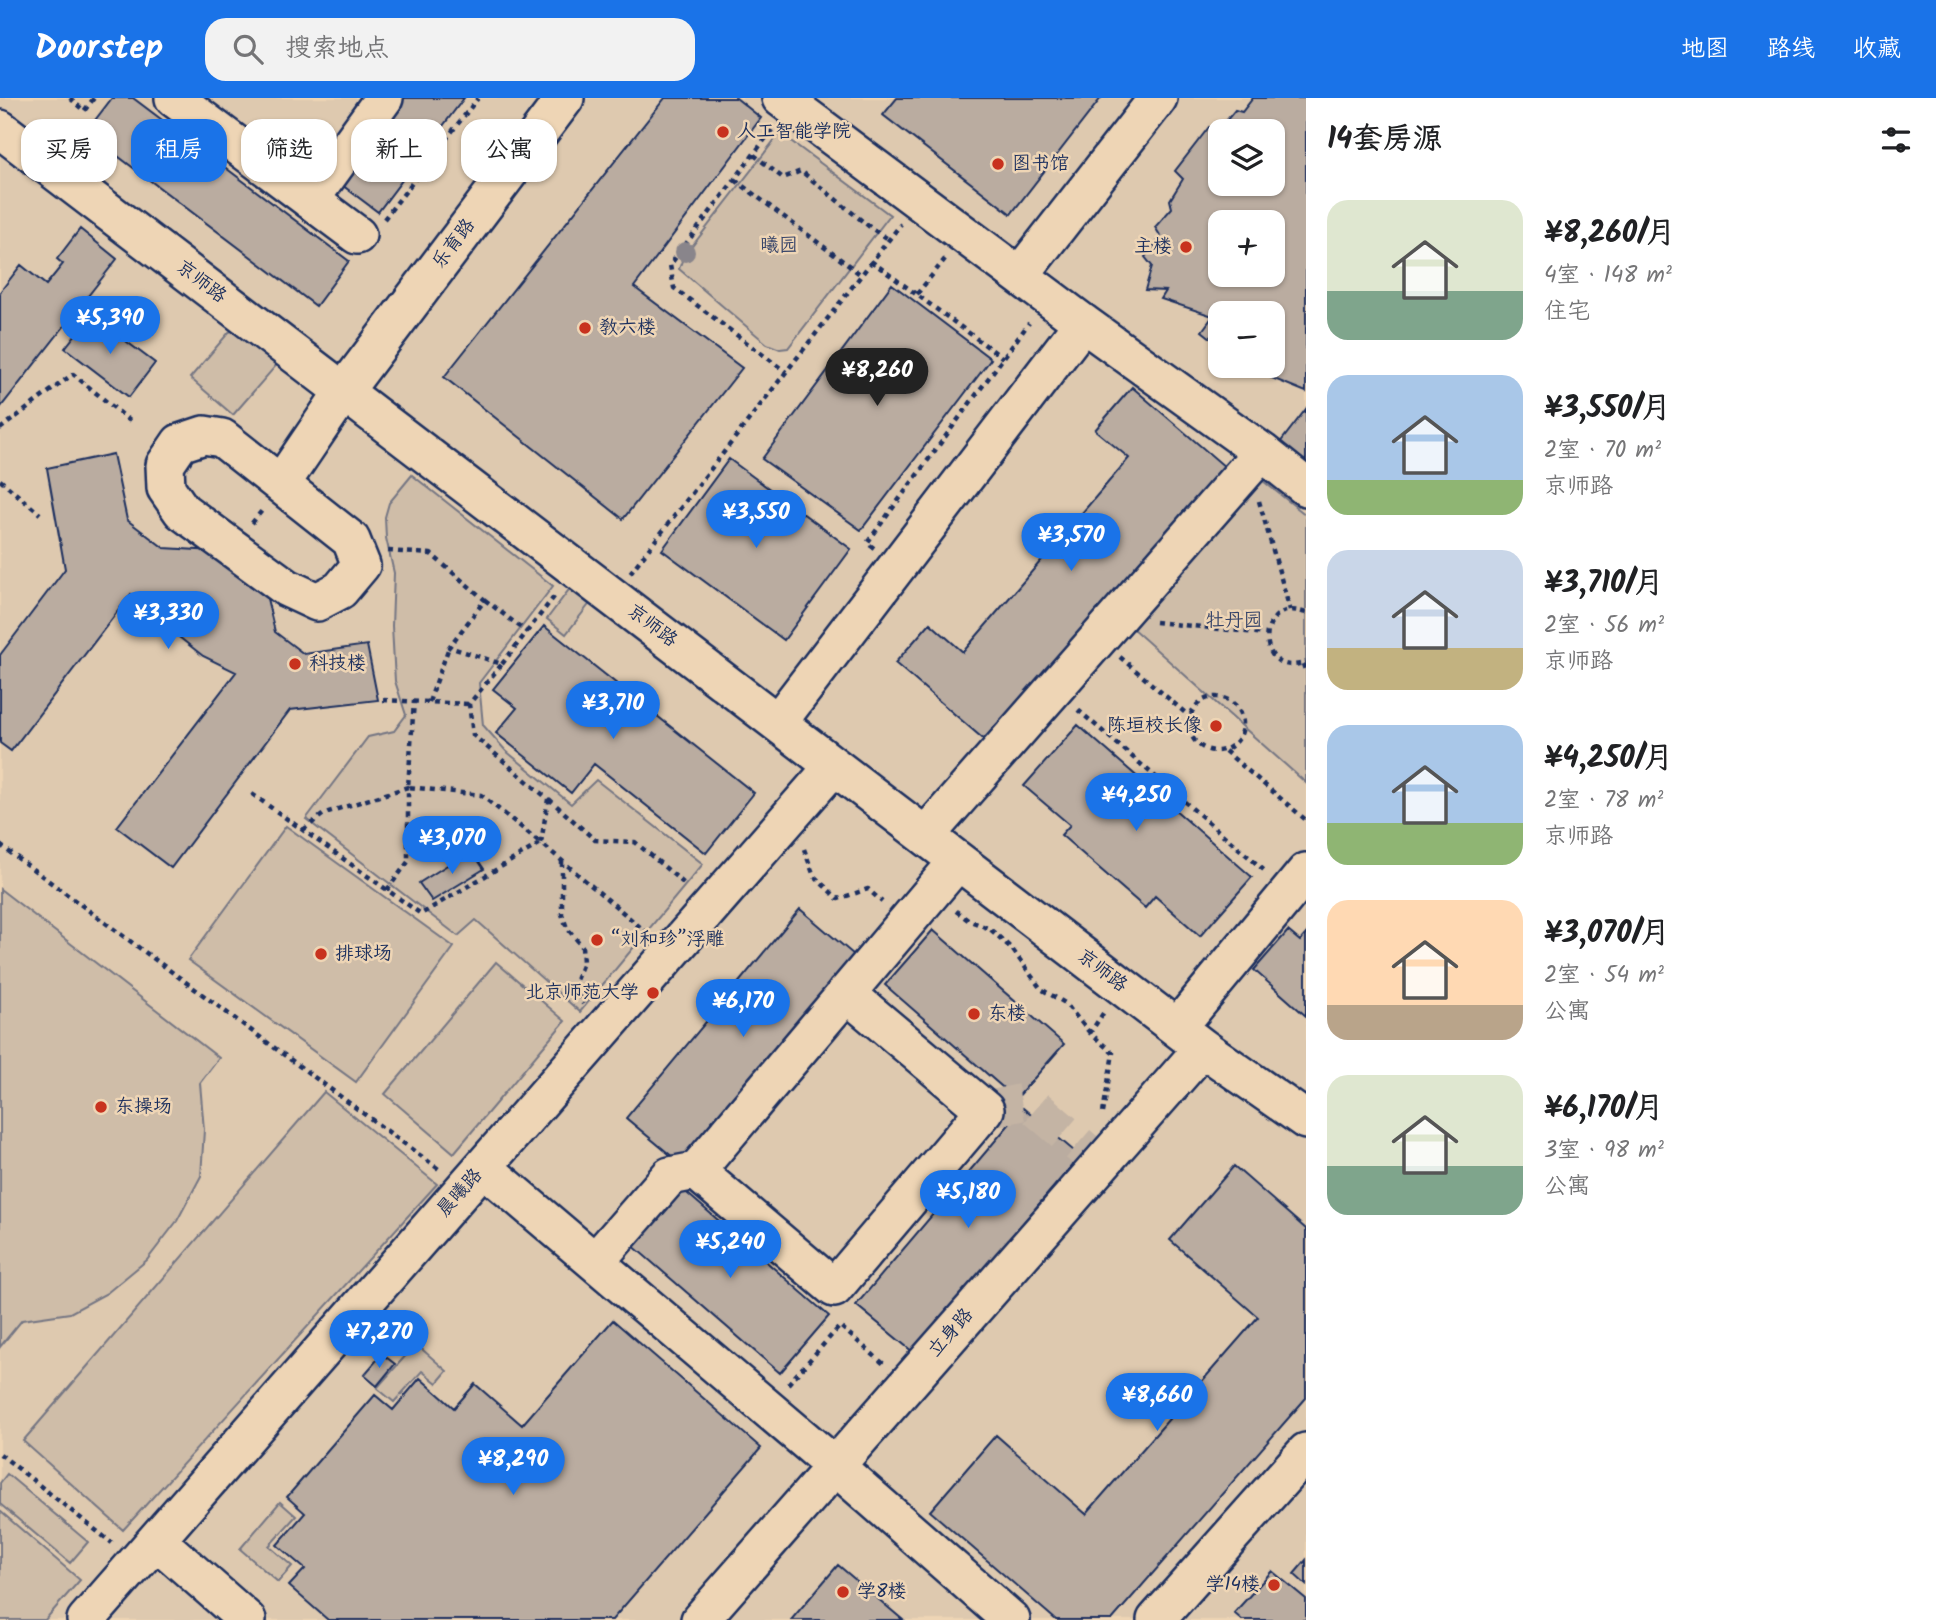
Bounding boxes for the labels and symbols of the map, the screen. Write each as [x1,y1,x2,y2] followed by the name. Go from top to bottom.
[737,117,851,147] place label: 人工智能学院
[715,124,731,140] marker: 人工智能学院
[1012,149,1069,179] place label: 图书馆
[990,156,1006,172] marker: 图书馆
[425,212,483,276] street label: 乐育路
[760,231,798,261] park label: 曦园
[1134,232,1172,262] place label: 主楼
[1178,239,1194,255] marker: 主楼
[169,253,233,311] street label: 京师路
[53,296,167,356] pin: ¥5,390
[599,313,656,343] place label: 教六楼
[577,320,593,336] marker: 教六楼
[820,348,934,408] pin: ¥8,260
[699,490,813,550] pin: ¥3,550
[1014,514,1128,573] pin: ¥3,570
[111,592,225,651] pin: ¥3,330
[620,597,684,655] street label: 京师路
[1205,606,1263,636] park label: 牡丹园
[309,649,366,679] place label: 科技楼
[287,656,303,672] marker: 科技楼
[556,682,670,741] pin: ¥3,710
[1107,711,1202,741] place label: 陈垣校长像
[1208,718,1224,734] marker: 陈垣校长像
[1079,774,1193,833] pin: ¥4,250
[395,816,509,876] pin: ¥3,070
[611,925,725,955] place label: “刘和珍”浮雕
[589,932,605,948] marker: “刘和珍”浮雕
[335,939,392,969] place label: 排球场
[1070,942,1134,1000] street label: 京师路
[313,946,329,962] marker: 排球场
[525,978,639,1008] place label: 北京师范大学
[686,979,800,1039] pin: ¥6,170
[645,985,661,1001] marker: 北京师范大学
[988,999,1026,1029] place label: 东楼
[966,1006,982,1022] marker: 东楼
[115,1092,172,1122] place label: 东操场
[93,1099,109,1115] marker: 东操场
[430,1162,490,1224] street label: 晨曦路
[911,1170,1025,1230] pin: ¥5,180
[673,1220,787,1280] pin: ¥5,240
[921,1302,981,1364] street label: 立身路
[322,1310,436,1370] pin: ¥7,270
[1100,1374,1214,1433] pin: ¥8,660
[456,1438,570,1497] pin: ¥8,290
[1206,1570,1260,1600] place label: 学14楼
[857,1577,906,1607] place label: 学8楼
[1266,1577,1282,1593] marker: 学14楼
[835,1584,851,1600] marker: 学8楼

